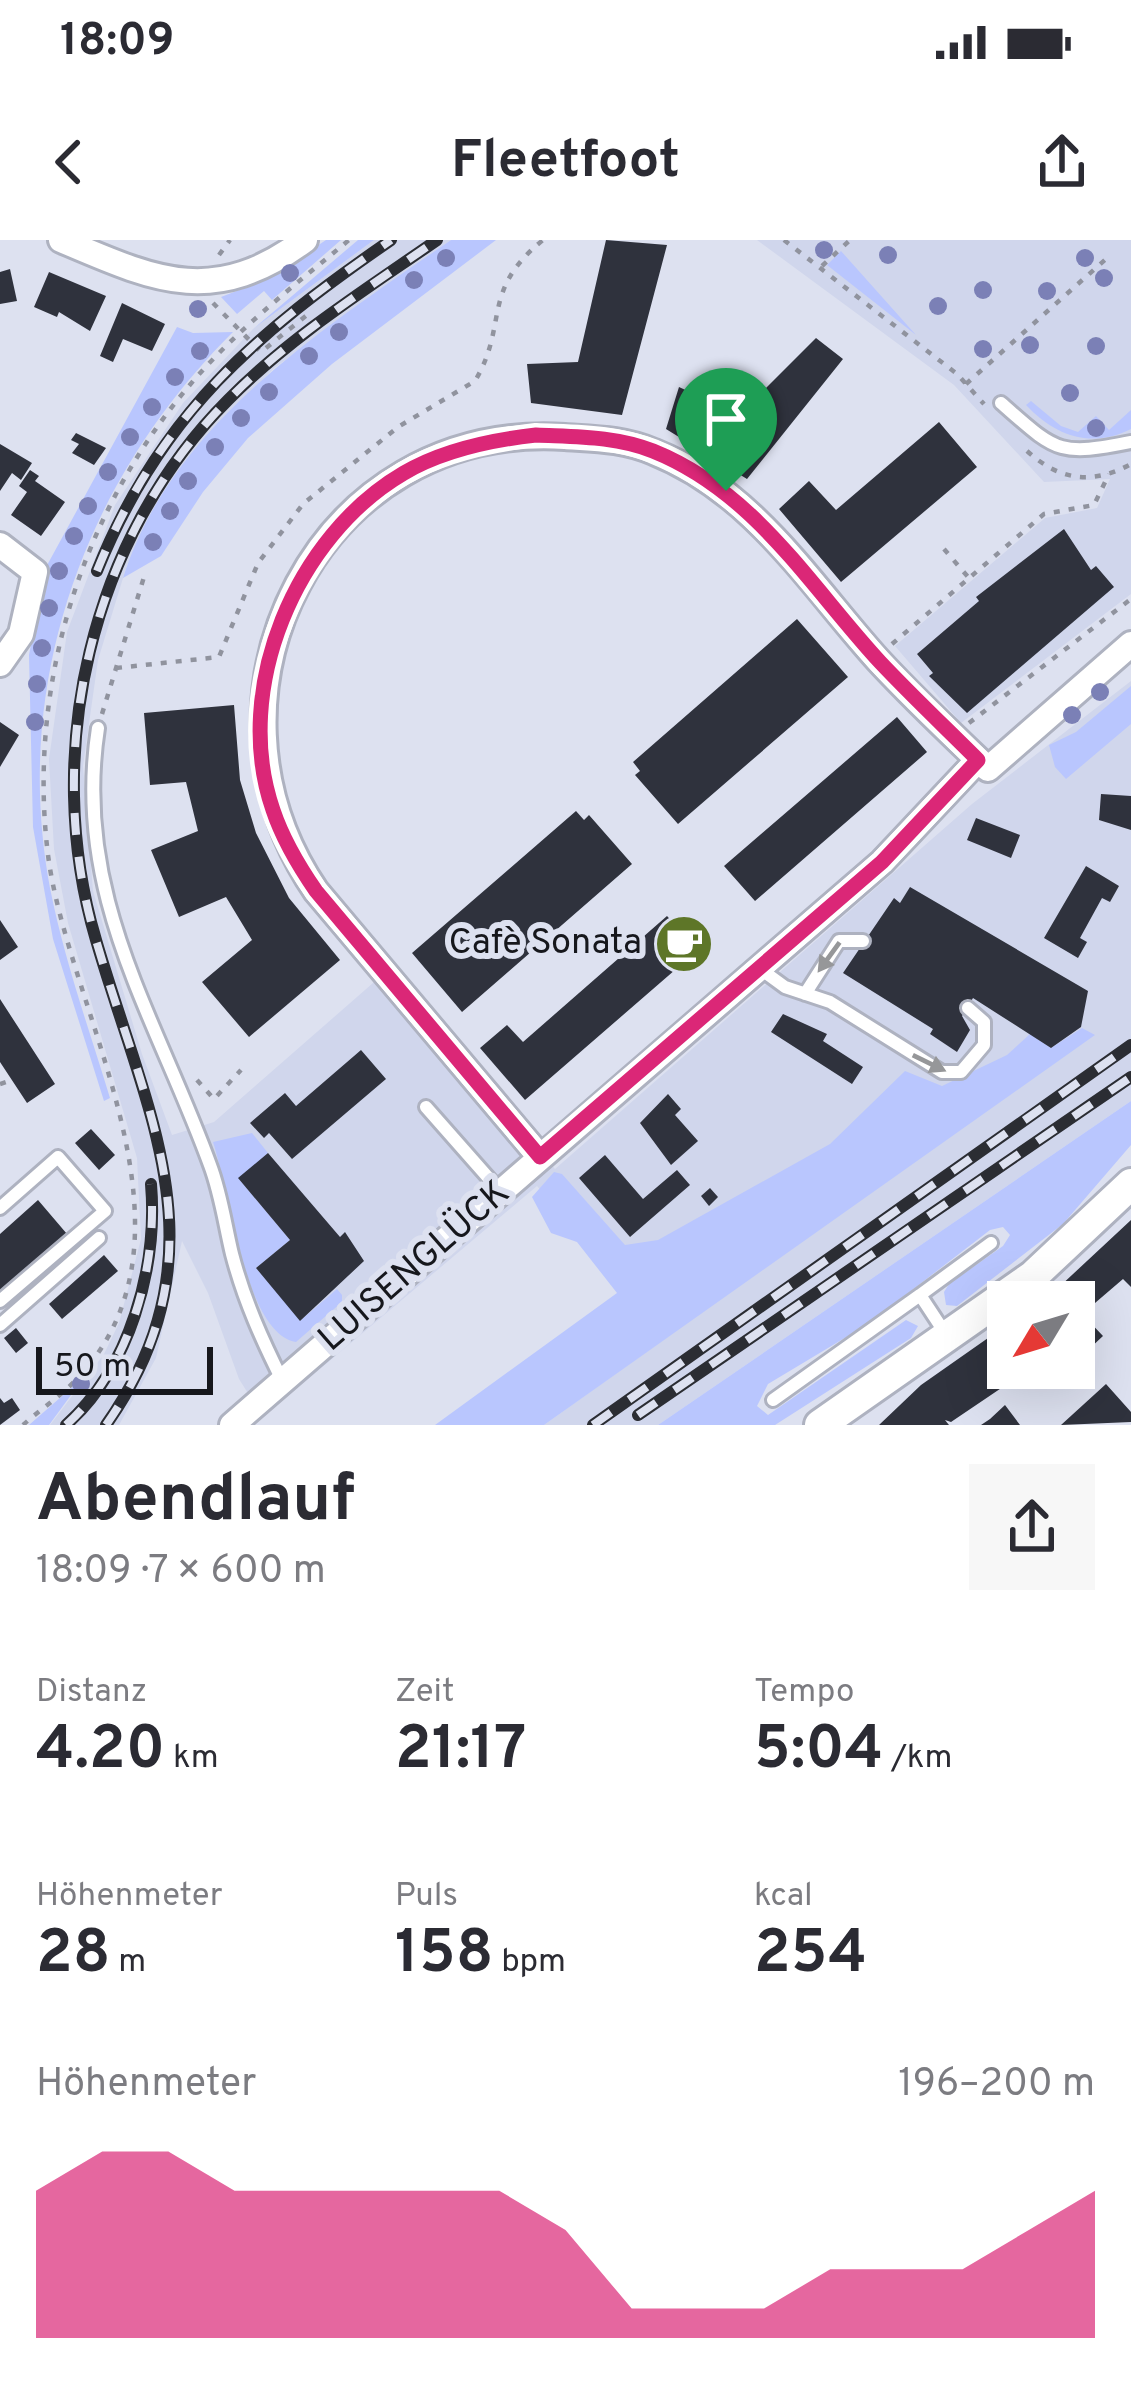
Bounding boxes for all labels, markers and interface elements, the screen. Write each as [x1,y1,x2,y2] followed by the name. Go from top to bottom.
[60,14,174,71] text: 18:09
[451,128,680,197] text: Fleetfoot
[36,129,102,195] icon: back
[1029,129,1095,195] icon: share
[675,368,777,491] pin
[693,386,759,452] icon: arrive
[653,913,715,975] cafe icon: Cafè Sonata
[449,921,642,967] place label: Cafè Sonata
[818,941,841,973] one-way arrow
[911,1053,946,1073] one-way arrow
[309,1170,520,1363] street label: LUISENGLÜCK
[987,1281,1095,1389] north arrow
[987,1281,1095,1389] map controls
[36,1341,213,1394] scale bar
[54,1347,131,1389] text: 50 m
[36,1461,355,1544] text: Abendlauf
[969,1464,1095,1590] button: share
[36,1548,326,1597] text: 18:09 · 7 × 600 m
[36,1672,147,1714] text: Distanz
[395,1672,454,1714] text: Zeit
[754,1672,854,1714] text: Tempo
[36,1714,165,1790] text: 4.20
[395,1714,526,1790] text: 21:17
[754,1714,883,1790] text: 5:04
[165,1738,219,1780] text: km
[883,1738,953,1780] text: /km
[36,1876,223,1918] text: Höhenmeter
[395,1876,458,1918] text: Puls
[754,1876,813,1918] text: kcal
[36,1918,110,1994] text: 28
[395,1918,493,1994] text: 158
[754,1918,867,1994] text: 254
[110,1942,146,1984] text: m
[493,1942,566,1984] text: bpm
[36,2061,257,2110] text: Höhenmeter
[898,2061,1095,2110] text: 196–200 m

